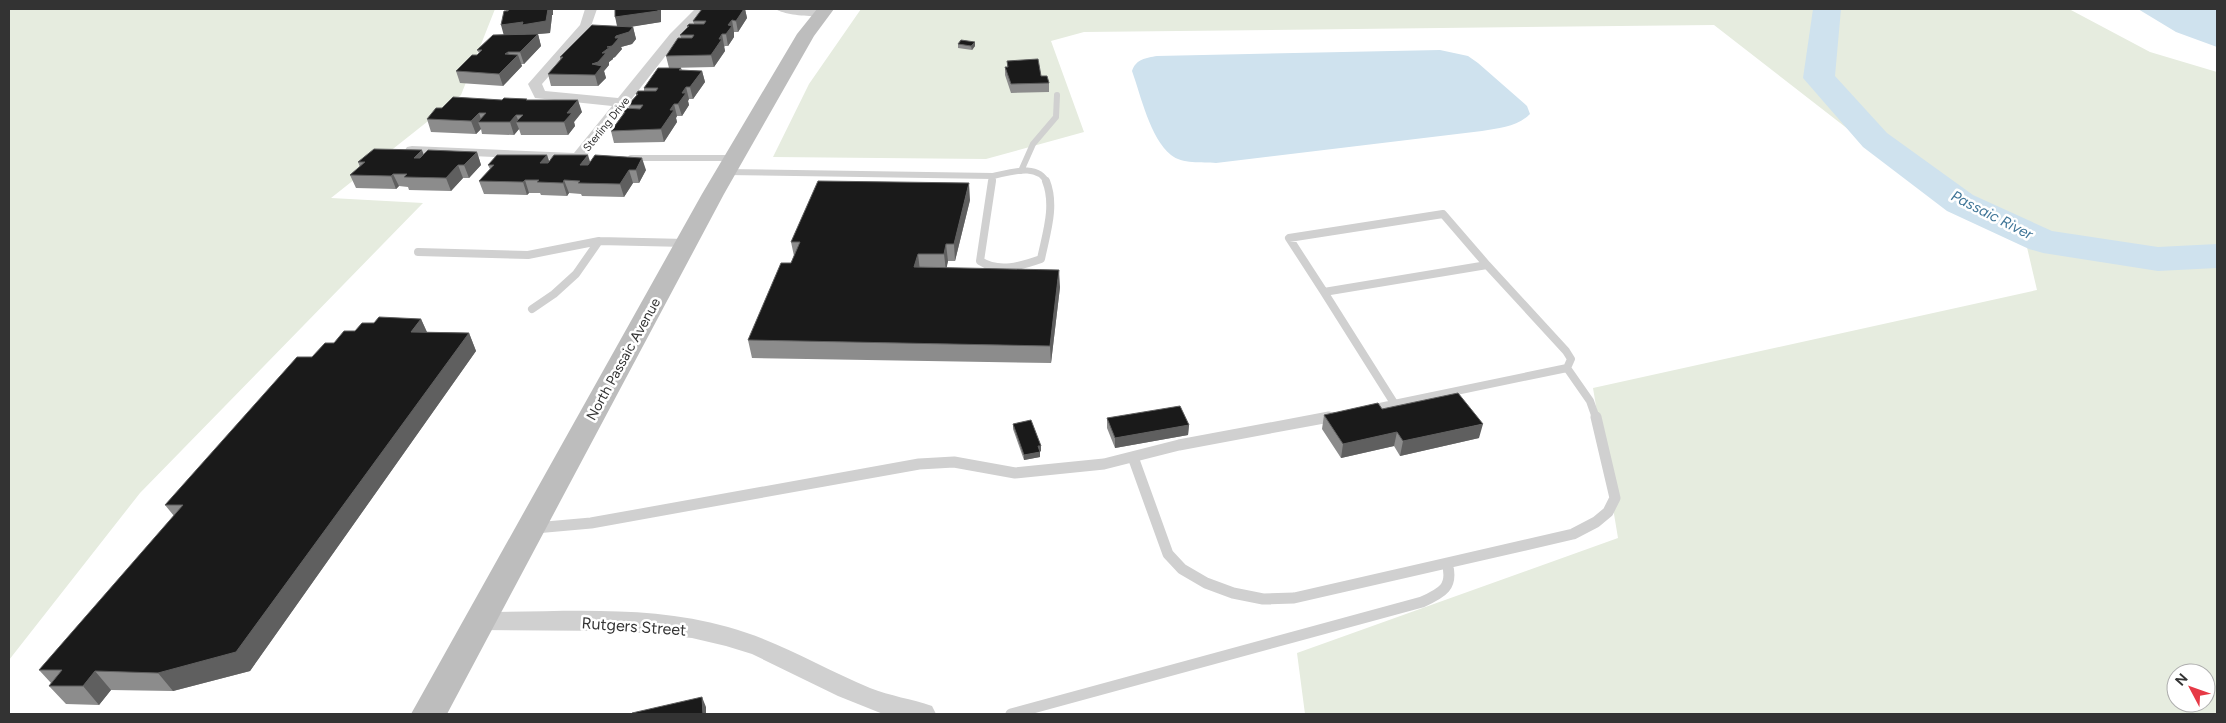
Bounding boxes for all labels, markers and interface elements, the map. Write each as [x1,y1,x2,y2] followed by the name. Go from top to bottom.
[580,94,632,154] street label: Sterling Drive
[1948,187,2037,244] water label: Passaic River
[583,295,664,423] street label: North Passaic Avenue
[581,613,687,640] street label: Rutgers Street
[2166,663,2216,713] north arrow
[2172,670,2192,689] text: N

